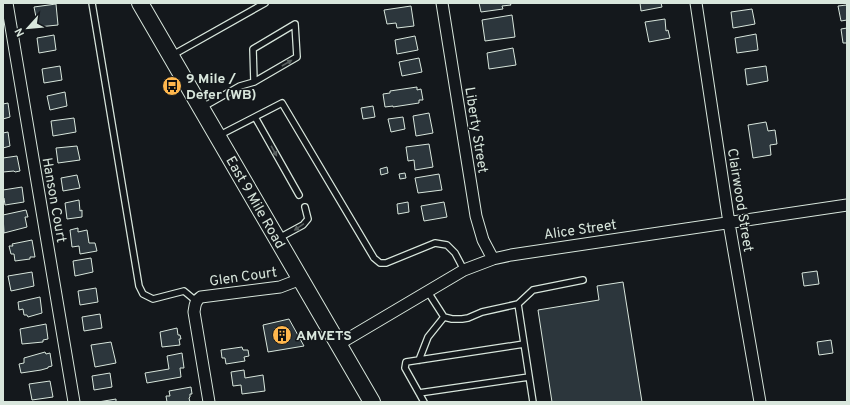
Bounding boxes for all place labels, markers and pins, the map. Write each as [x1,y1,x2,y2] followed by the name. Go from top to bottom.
[186,71,257,104] place label: 9 Mile / Defer (WB)
[161,75,183,97] bus stop icon: 9 Mile / Defer (WB)
[271,324,293,346] building icon: AMVETS
[296,328,352,345] place label: AMVETS

